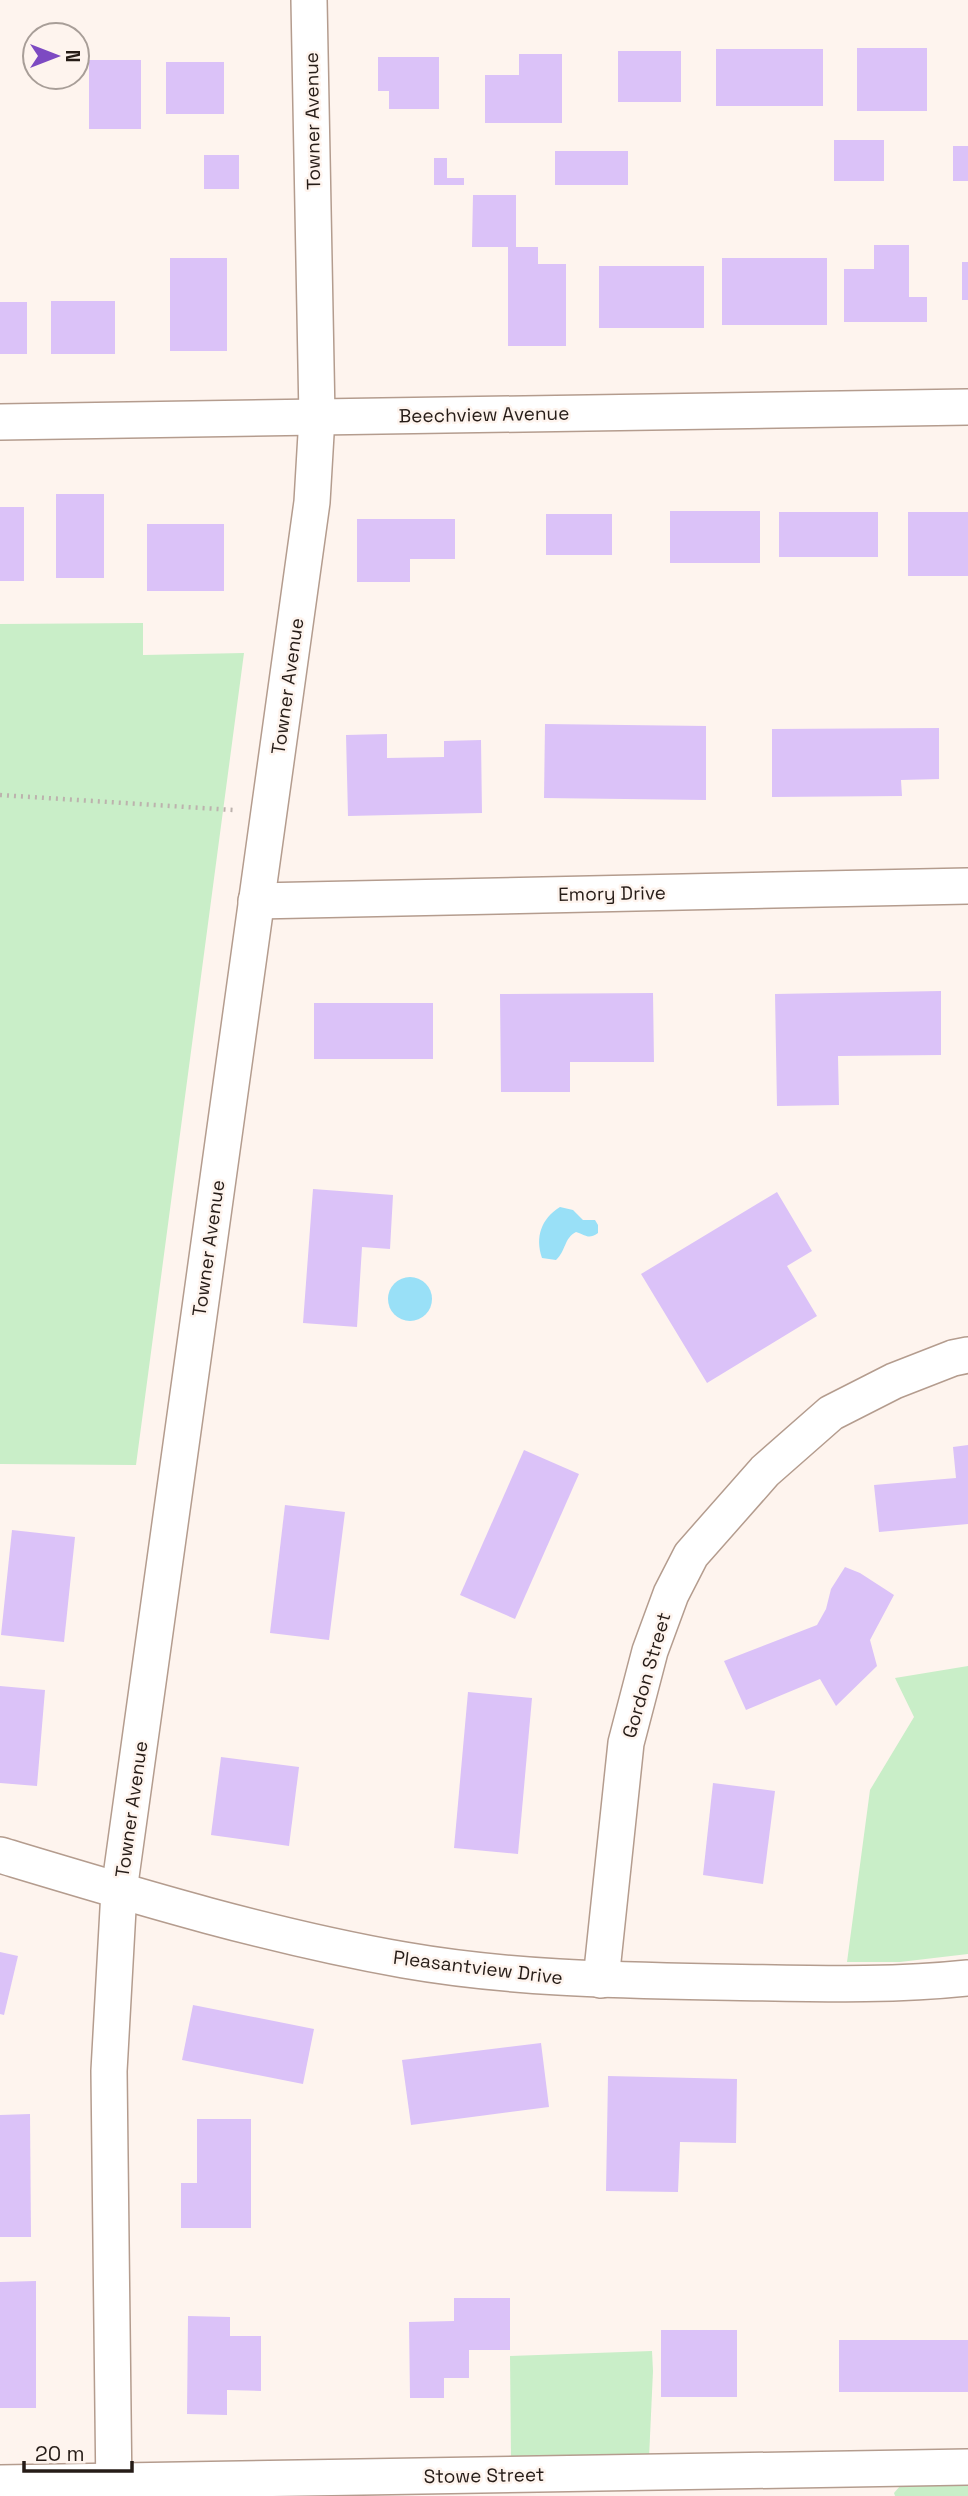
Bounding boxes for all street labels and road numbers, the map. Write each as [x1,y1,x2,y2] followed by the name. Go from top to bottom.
[299,52,326,190] street label: Towner Avenue
[398,401,570,428] street label: Beechview Avenue
[266,616,309,756] street label: Towner Avenue
[558,880,666,907] street label: Emory Drive
[187,1178,230,1318] street label: Towner Avenue
[617,1609,676,1741] street label: Gordon Street
[110,1739,153,1879] street label: Towner Avenue
[392,1945,564,1990] street label: Pleasantview Drive
[423,2462,545,2489] street label: Stowe Street

